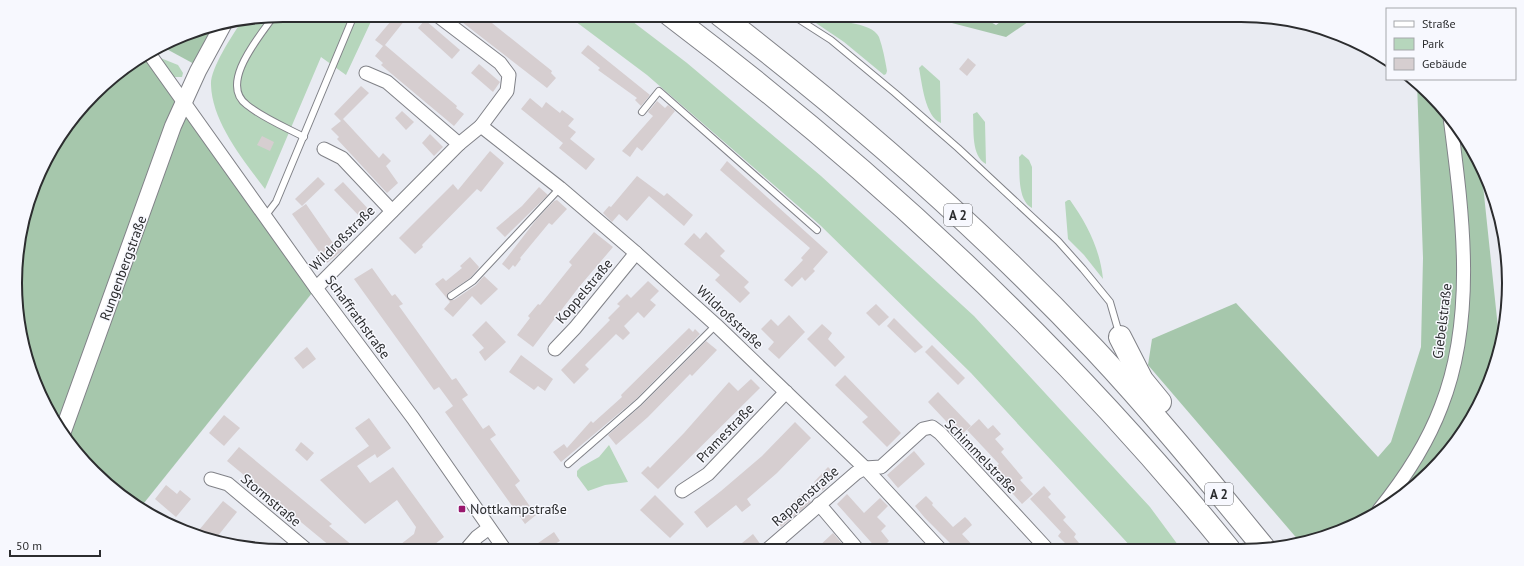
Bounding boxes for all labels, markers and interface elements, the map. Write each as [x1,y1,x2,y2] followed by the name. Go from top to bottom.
[1386,8,1516,80] legend
[1422,16,1456,31] text: Straße
[1422,36,1444,51] text: Park
[1422,56,1467,71] text: Gebäude
[305,201,379,275] street label: Wildroßstraße
[944,204,972,226] road number: A 2
[96,213,150,323] street label: Rungenbergstraße
[552,255,616,327] street label: Koppelstraße
[322,272,394,362] street label: Schaffrathstraße
[693,281,767,353] street label: Wildroßstraße
[1428,282,1456,360] street label: Giebelstraße
[692,400,758,466] street label: Pramestraße
[941,415,1021,497] street label: Schimmelstraße
[768,462,842,530] street label: Rappenstraße
[237,470,305,530] street label: Stormstraße
[1205,483,1233,505] road number: A 2
[470,500,567,518] place label: Nottkampstraße
[457,504,467,514] marker: Nottkampstraße
[10,532,100,558] scale bar
[16,538,42,553] text: 50 m

